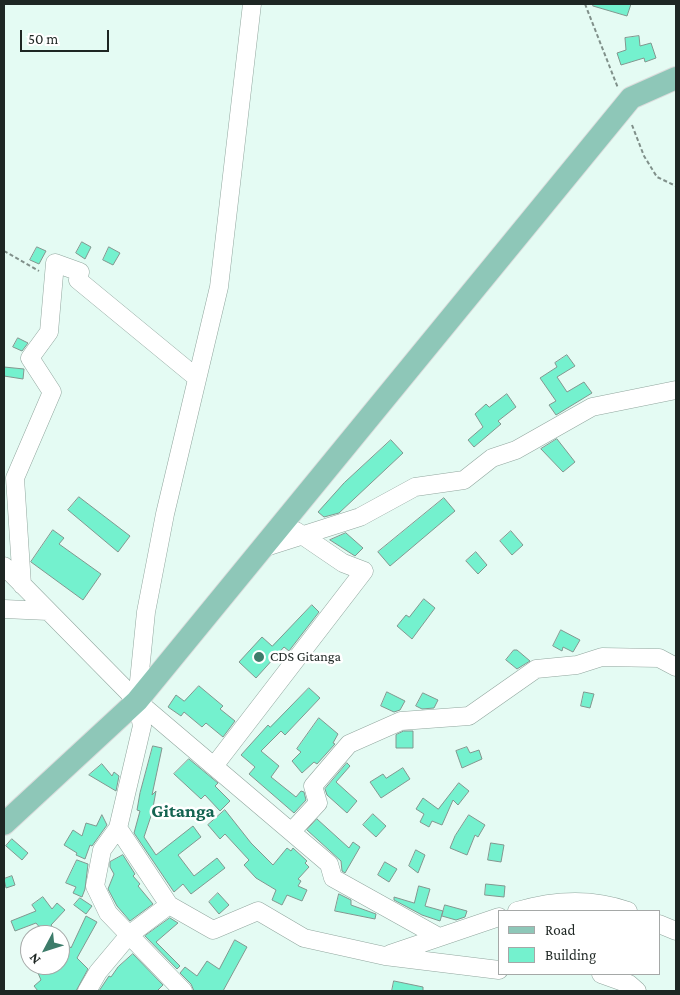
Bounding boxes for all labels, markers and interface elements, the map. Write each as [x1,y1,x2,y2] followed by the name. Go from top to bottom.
[22,20,111,52] scale bar
[28,31,58,47] text: 50 m
[270,649,341,665] place label: CDS Gitanga
[252,650,266,664] marker: CDS Gitanga
[151,800,215,822] district label: Gitanga
[498,910,660,975] legend
[545,922,575,938] text: Road
[20,925,70,975] north arrow
[545,947,596,963] text: Building
[25,950,43,968] text: N

